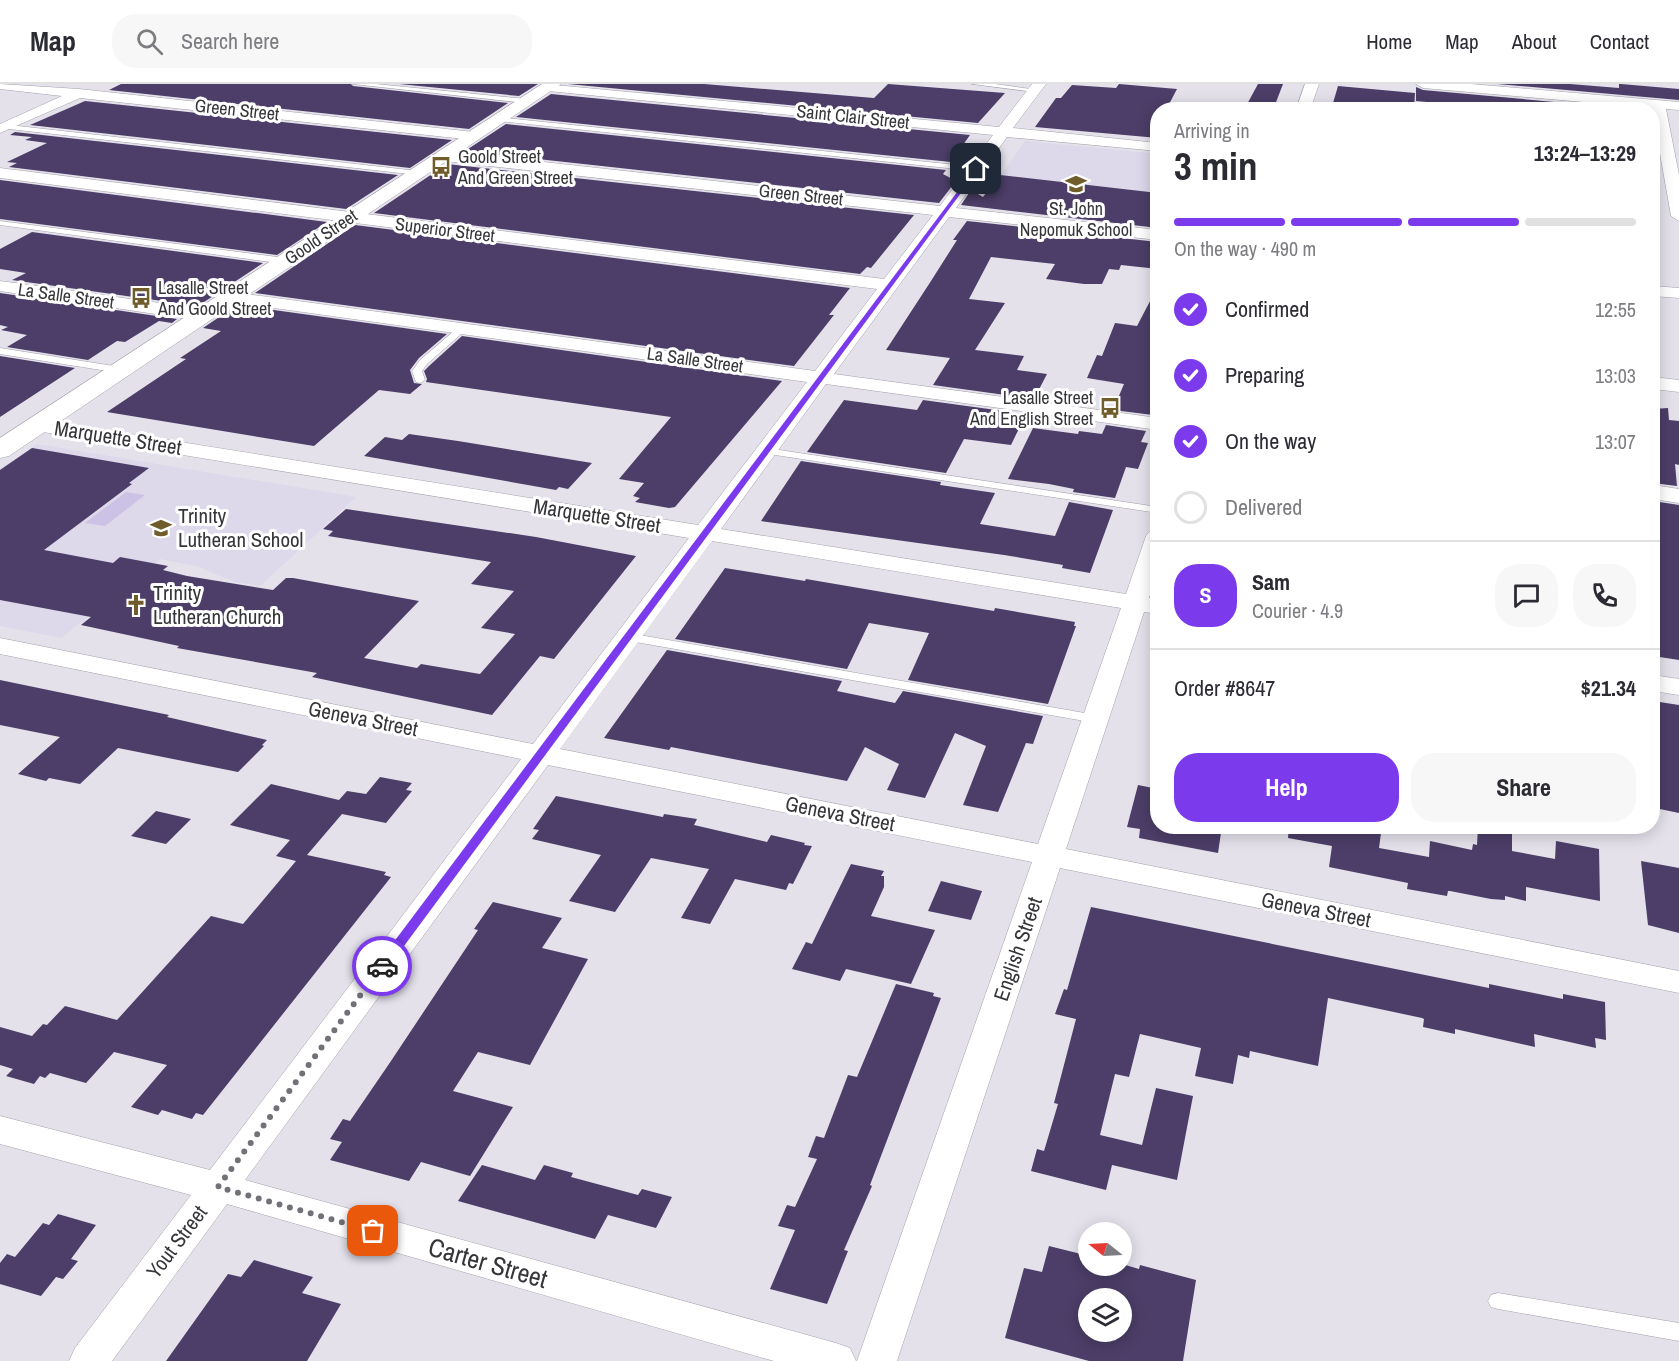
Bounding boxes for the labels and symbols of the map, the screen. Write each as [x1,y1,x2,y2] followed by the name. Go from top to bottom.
[194,93,280,126] street label: Green Street
[795,98,911,135] street label: Saint Clair Street
[950,143,1001,194] pin
[457,144,573,190] place label: Goold Street And Green Street
[429,155,453,179] bus stop icon: Goold Street And Green Street
[1064,172,1088,196] school or university icon: St. John Nepomuk School
[758,178,844,211] street label: Green Street
[1020,196,1132,242] place label: St. John Nepomuk School
[279,203,362,270] street label: Goold Street
[394,211,496,248] street label: Superior Street
[157,275,271,321] place label: Lasalle Street And Goold Street
[16,276,116,315] street label: La Salle Street
[129,286,153,310] bus stop icon: Lasalle Street And Goold Street
[645,340,745,379] street label: La Salle Street
[969,385,1093,431] place label: Lasalle Street And English Street
[1098,396,1122,420] bus stop icon: Lasalle Street And English Street
[52,413,184,462] street label: Marquette Street
[531,491,663,540] street label: Marquette Street
[178,501,303,554] place label: Trinity Lutheran School
[149,516,173,540] school or university icon: Trinity Lutheran School
[153,578,281,631] place label: Trinity Lutheran Church
[124,593,148,617] church icon: Trinity Lutheran Church
[306,694,421,743] street label: Geneva Street
[783,789,898,838] street label: Geneva Street
[1259,885,1374,934] street label: Geneva Street
[986,893,1049,1005] street label: English Street
[352,936,412,996] courier
[139,1199,214,1284] street label: Yout Street
[347,1205,398,1256] pin
[1078,1222,1132,1276] north arrow
[425,1229,552,1296] street label: Carter Street

